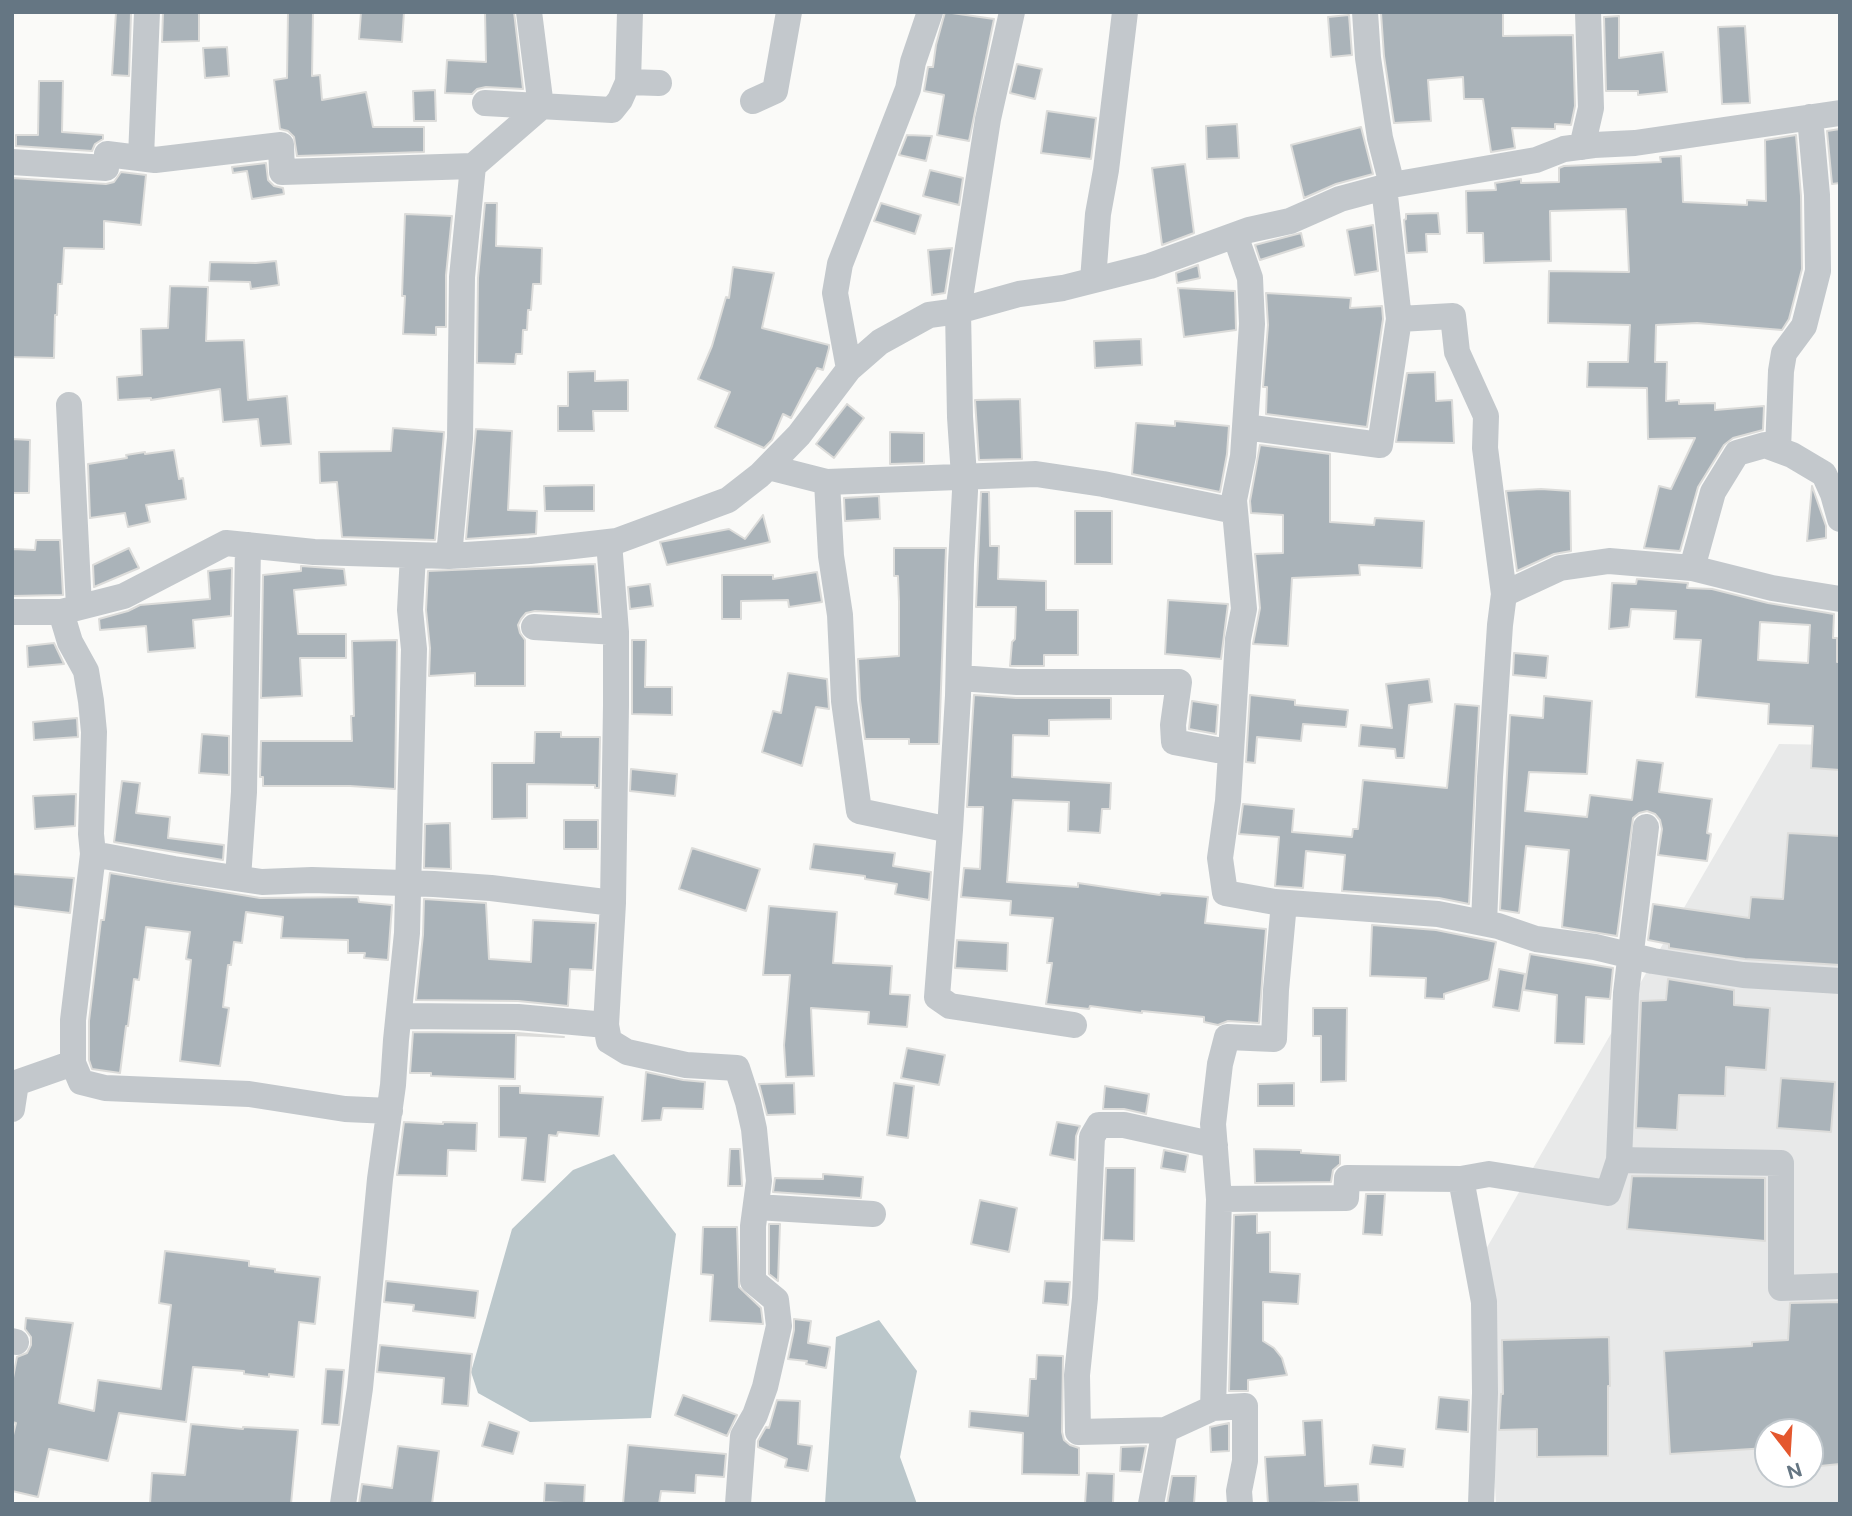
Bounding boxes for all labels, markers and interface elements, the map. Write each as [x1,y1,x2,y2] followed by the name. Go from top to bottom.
[1754,1418,1824,1488] north arrow
[1784,1458,1805,1484] text: N

